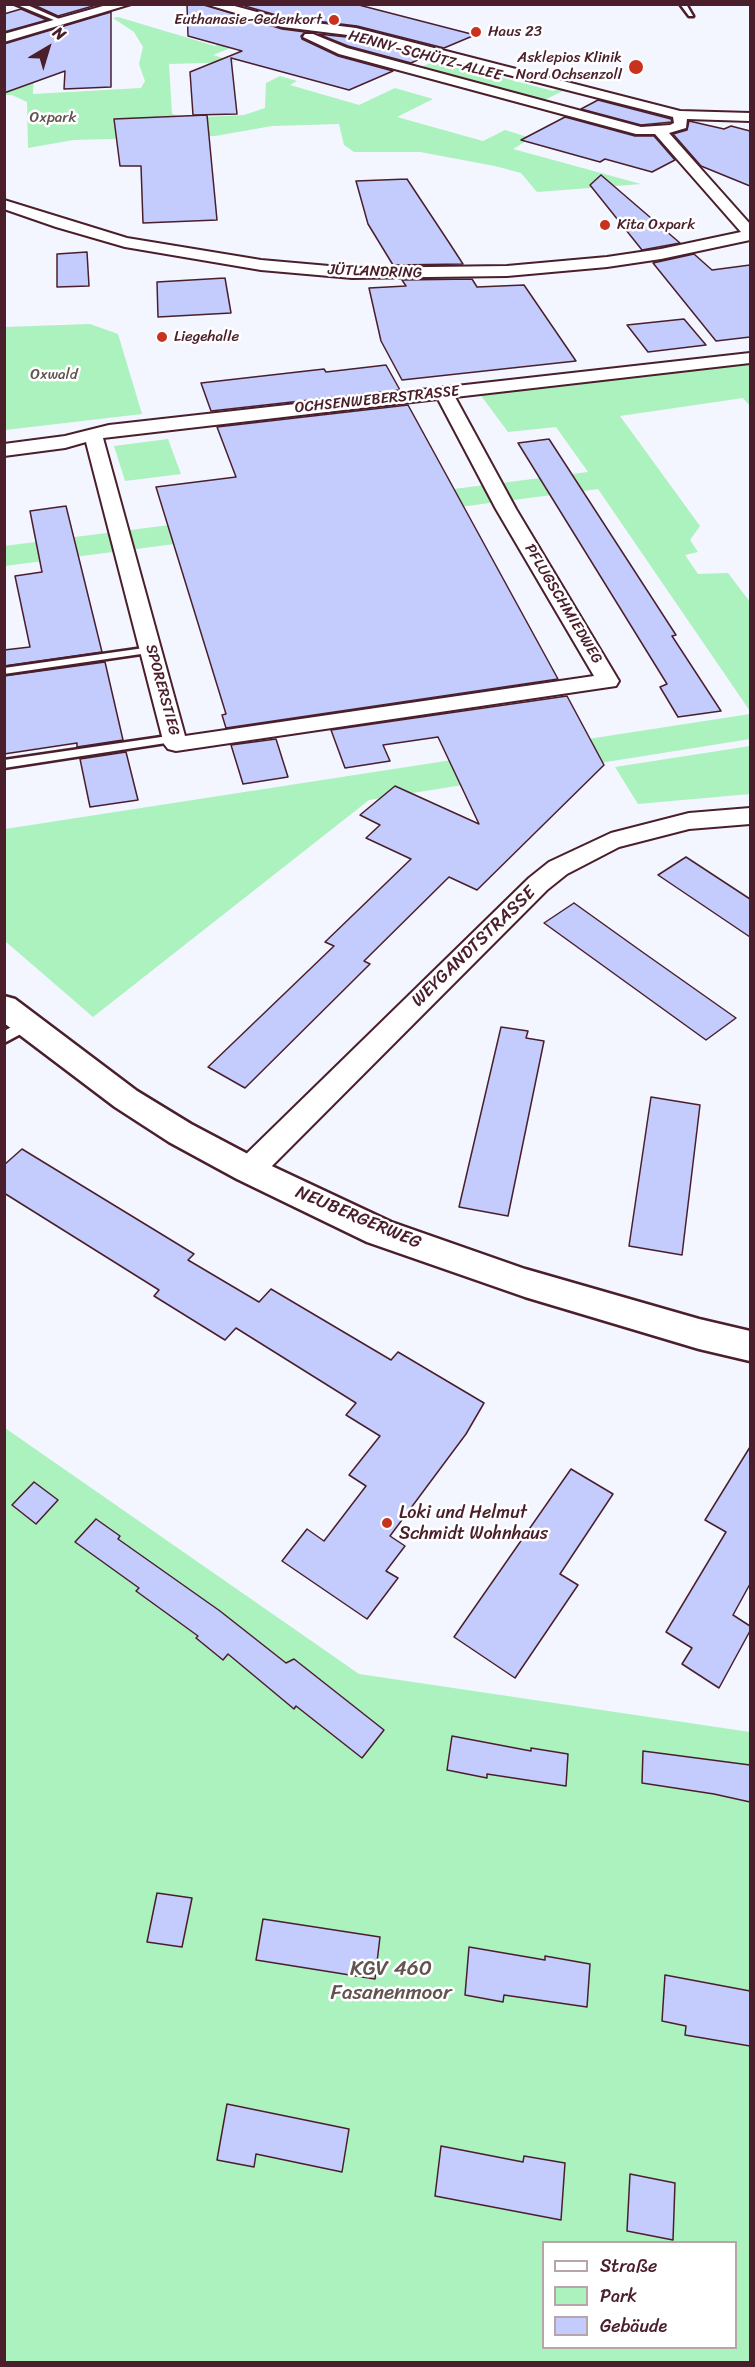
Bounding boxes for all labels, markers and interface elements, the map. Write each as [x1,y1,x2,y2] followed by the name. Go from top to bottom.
[174,11,322,29] place label: Euthanasie-Gedenkort
[327,13,341,27] marker: Euthanasie-Gedenkort
[18,18,78,78] north arrow
[46,19,73,48] text: N
[488,23,542,41] place label: Haus 23
[469,25,483,39] marker: Haus 23
[346,27,504,85] street label: HENNY-SCHÜTZ-ALLEE
[516,49,622,84] place label: Asklepios Klinik Nord Ochsenzoll
[627,58,645,76] marker: Asklepios Klinik Nord Ochsenzoll
[30,109,76,127] park label: Oxpark
[617,216,695,234] place label: Kita Oxpark
[598,218,612,232] marker: Kita Oxpark
[328,261,422,283] street label: JÜTLANDRING
[174,328,239,346] place label: Liegehalle
[155,330,169,344] marker: Liegehalle
[30,366,78,384] park label: Oxwald
[294,382,460,418] street label: OCHSENWEBERSTRASSE
[520,541,606,667] street label: PFLUGSCHMIEDWEG
[141,643,183,737] street label: SPORERSTIEG
[407,882,541,1012] street label: WEYGANDTSTRASSE
[292,1182,424,1254] street label: NEUBERGERWEG
[399,1502,548,1544] place label: Loki und Helmut Schmidt Wohnhaus
[380,1516,394,1530] marker: Loki und Helmut Schmidt Wohnhaus
[330,1957,452,2007] park label: KGV 460 Fasanenmoor
[542,2241,737,2349] legend
[600,2250,657,2282] text: Straße
[600,2280,637,2312] text: Park
[600,2310,667,2342] text: Gebäude

